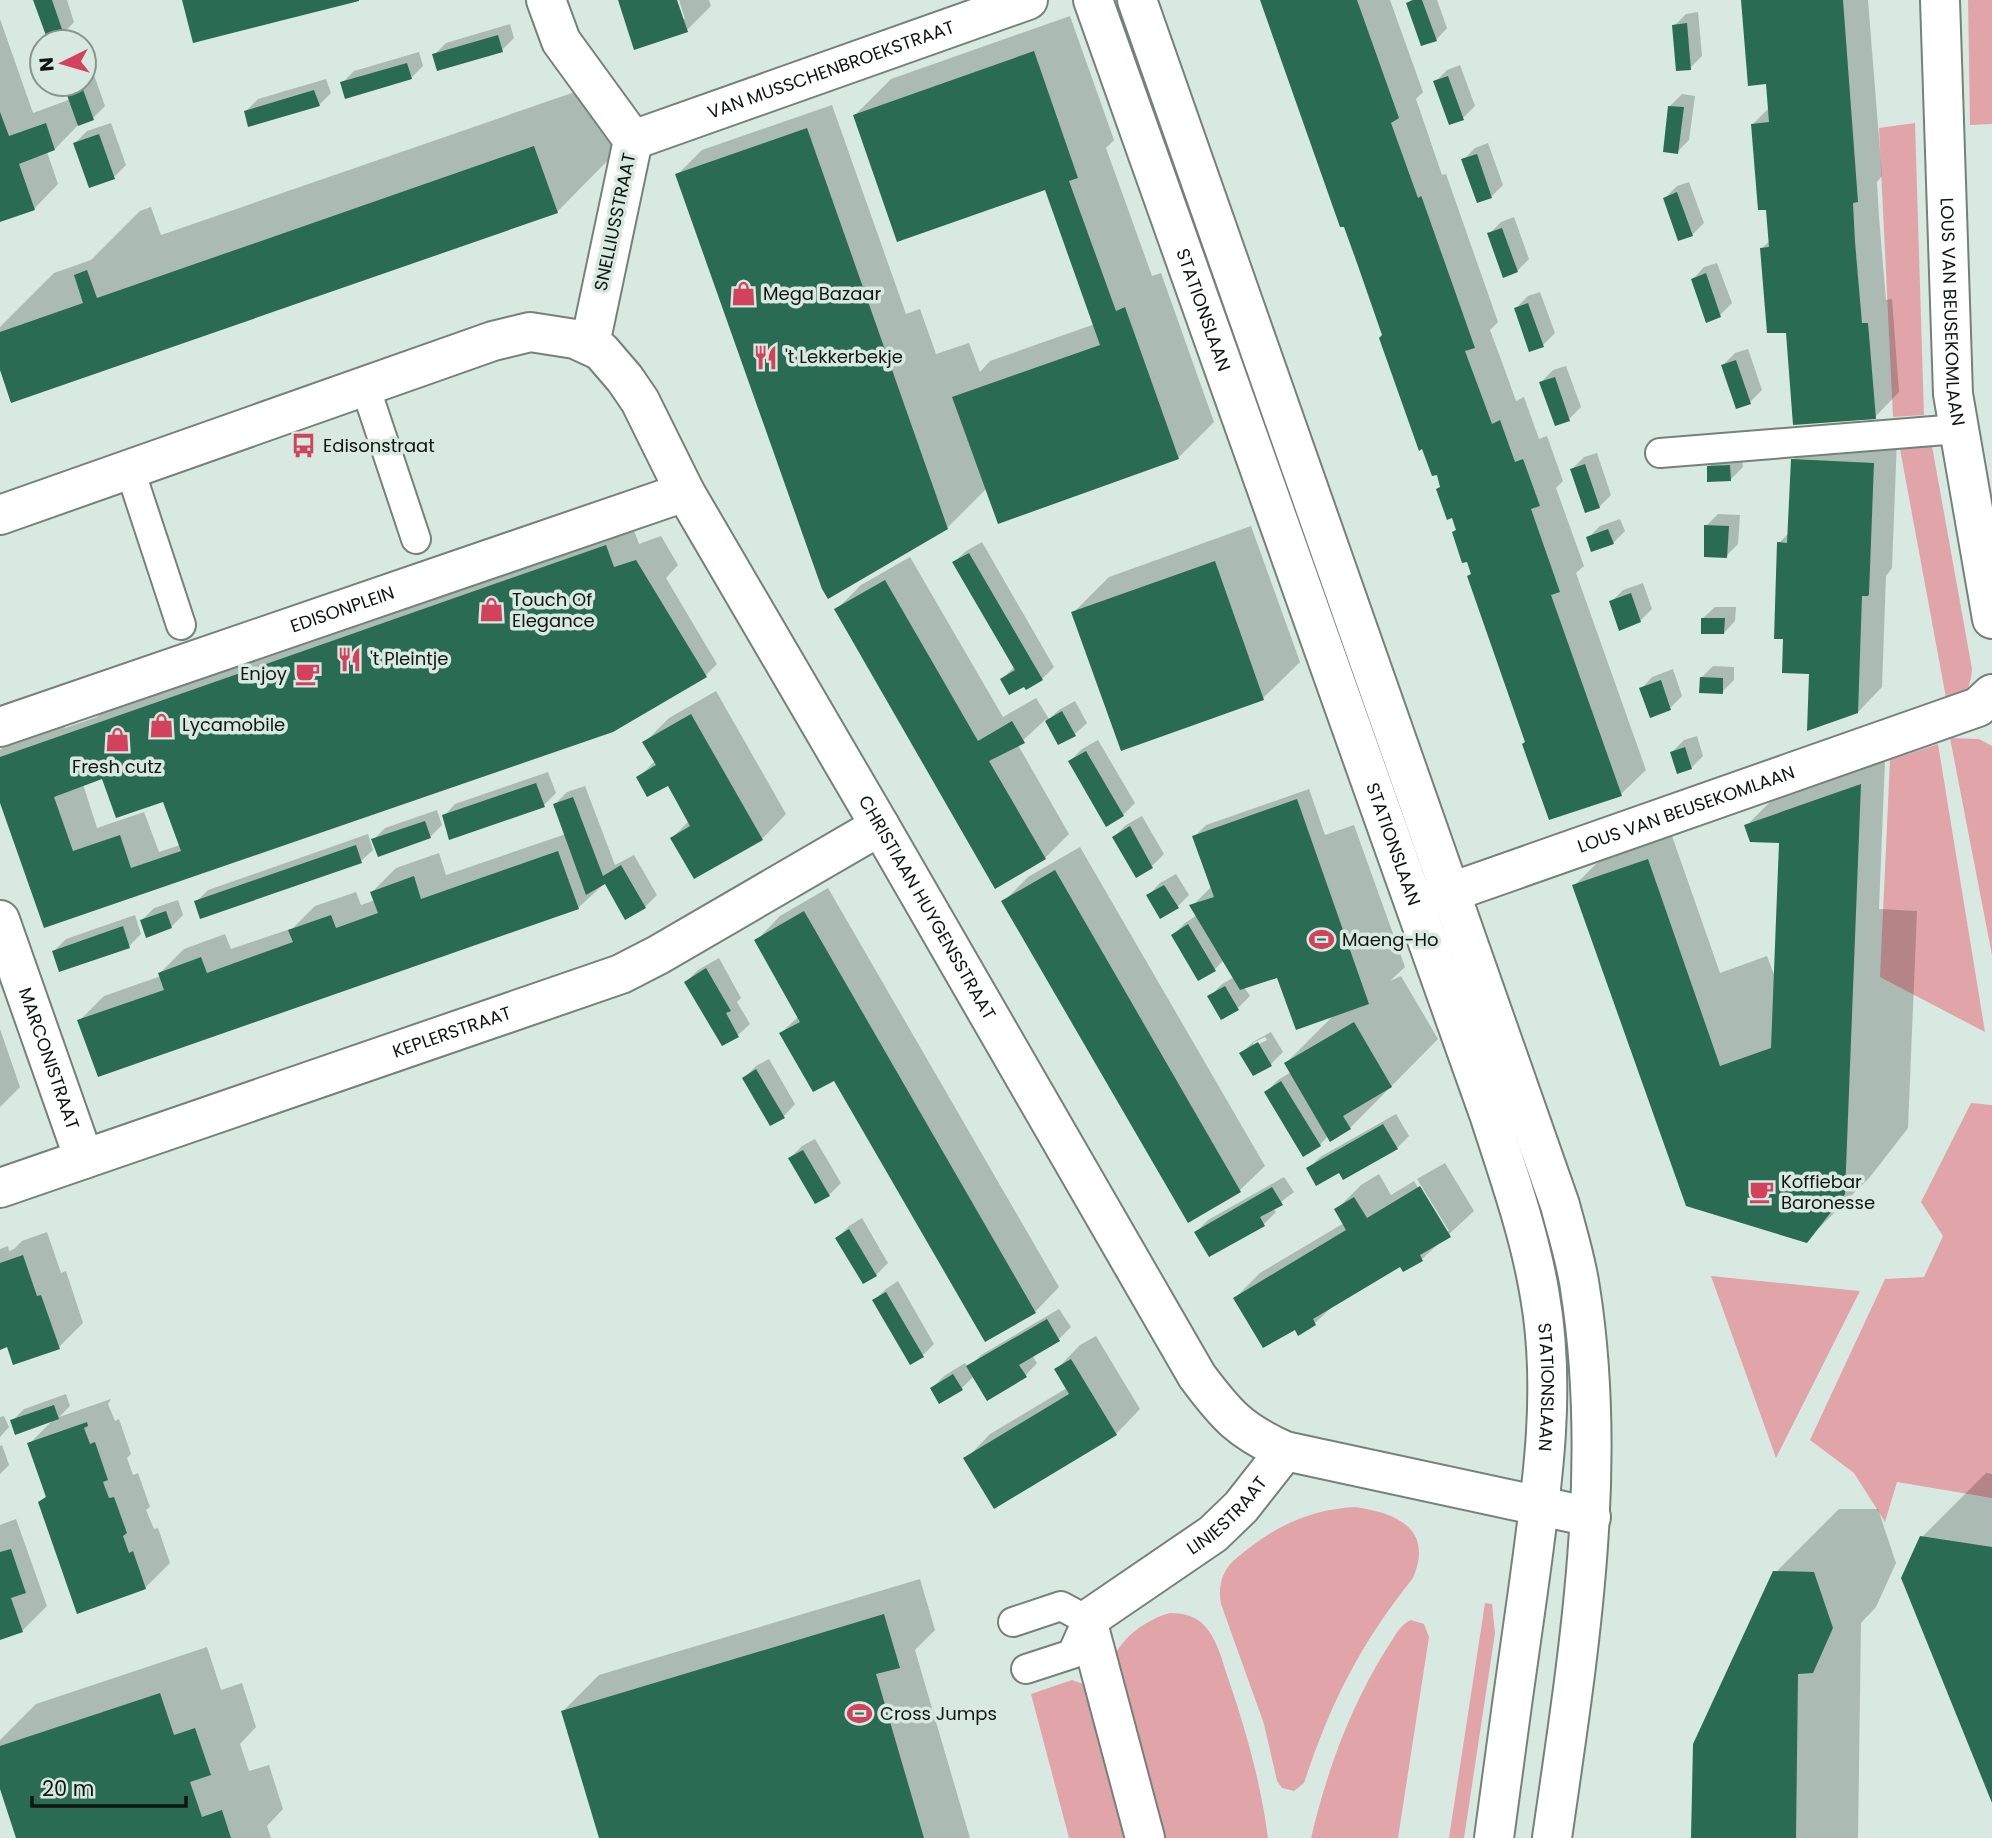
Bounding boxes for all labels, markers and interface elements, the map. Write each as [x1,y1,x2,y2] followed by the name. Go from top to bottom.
[704,14,958,125] street label: VAN MUSSCHENBROEKSTRAAT
[28,28,98,98] north arrow
[32,56,61,73] text: N
[588,150,641,293] street label: SNELLIUSSTRAAT
[1935,197,1971,428] street label: LOUS VAN BEUSEKOMLAAN
[1170,245,1237,375] street label: STATIONSLAAN
[729,280,757,308] shop icon: Mega Bazaar
[763,281,882,306] place label: Mega Bazaar
[751,343,779,371] restaurant icon: 't Lekkerbekje
[785,344,903,369] place label: 't Lekkerbekje
[289,432,317,460] bus stop icon: Edisonstraat
[323,433,435,458] place label: Edisonstraat
[287,580,398,638] street label: EDISONPLEIN
[512,587,595,633] place label: Touch Of Elegance
[478,596,506,624] shop icon: Touch Of Elegance
[336,645,364,673] restaurant icon: 't Pleintje
[370,646,448,671] place label: 't Pleintje
[293,660,321,688] cafe icon: Enjoy
[240,661,287,686] place label: Enjoy
[148,711,176,739] shop icon: Lycamobile
[182,712,285,737] place label: Lycamobile
[103,726,131,754] shop icon: Fresh cutz
[72,754,162,779] place label: Fresh cutz
[1574,759,1798,859] street label: LOUS VAN BEUSEKOMLAAN
[1360,779,1427,909] street label: STATIONSLAAN
[853,791,1002,1024] street label: CHRISTIAAN HUYGENSSTRAAT
[1308,926,1336,954] sports icon: Maeng-Ho
[1342,927,1438,952] place label: Maeng-Ho
[13,984,86,1133] street label: MARCONISTRAAT
[389,1000,515,1064] street label: KEPLERSTRAAT
[1781,1169,1875,1215] place label: Koffiebar Baronesse
[1747,1178,1775,1206] cafe icon: Koffiebar Baronesse
[1532,1322,1560,1452] street label: STATIONSLAAN
[1182,1471,1273,1560] street label: LINIESTRAAT
[846,1700,874,1728] sports icon: Cross Jumps
[880,1701,997,1726] place label: Cross Jumps
[32,1764,186,1808] scale bar
[42,1774,95,1803] text: 20 m

